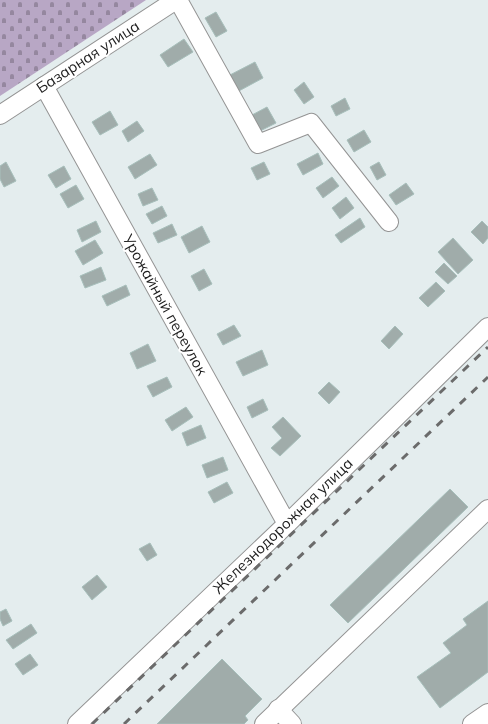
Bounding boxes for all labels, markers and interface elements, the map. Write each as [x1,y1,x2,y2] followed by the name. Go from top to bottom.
[33,16,143,97] street label: Базарная улица
[118,230,213,379] street label: Урожайный переулок
[209,454,357,598] street label: Железнодорожная улица

